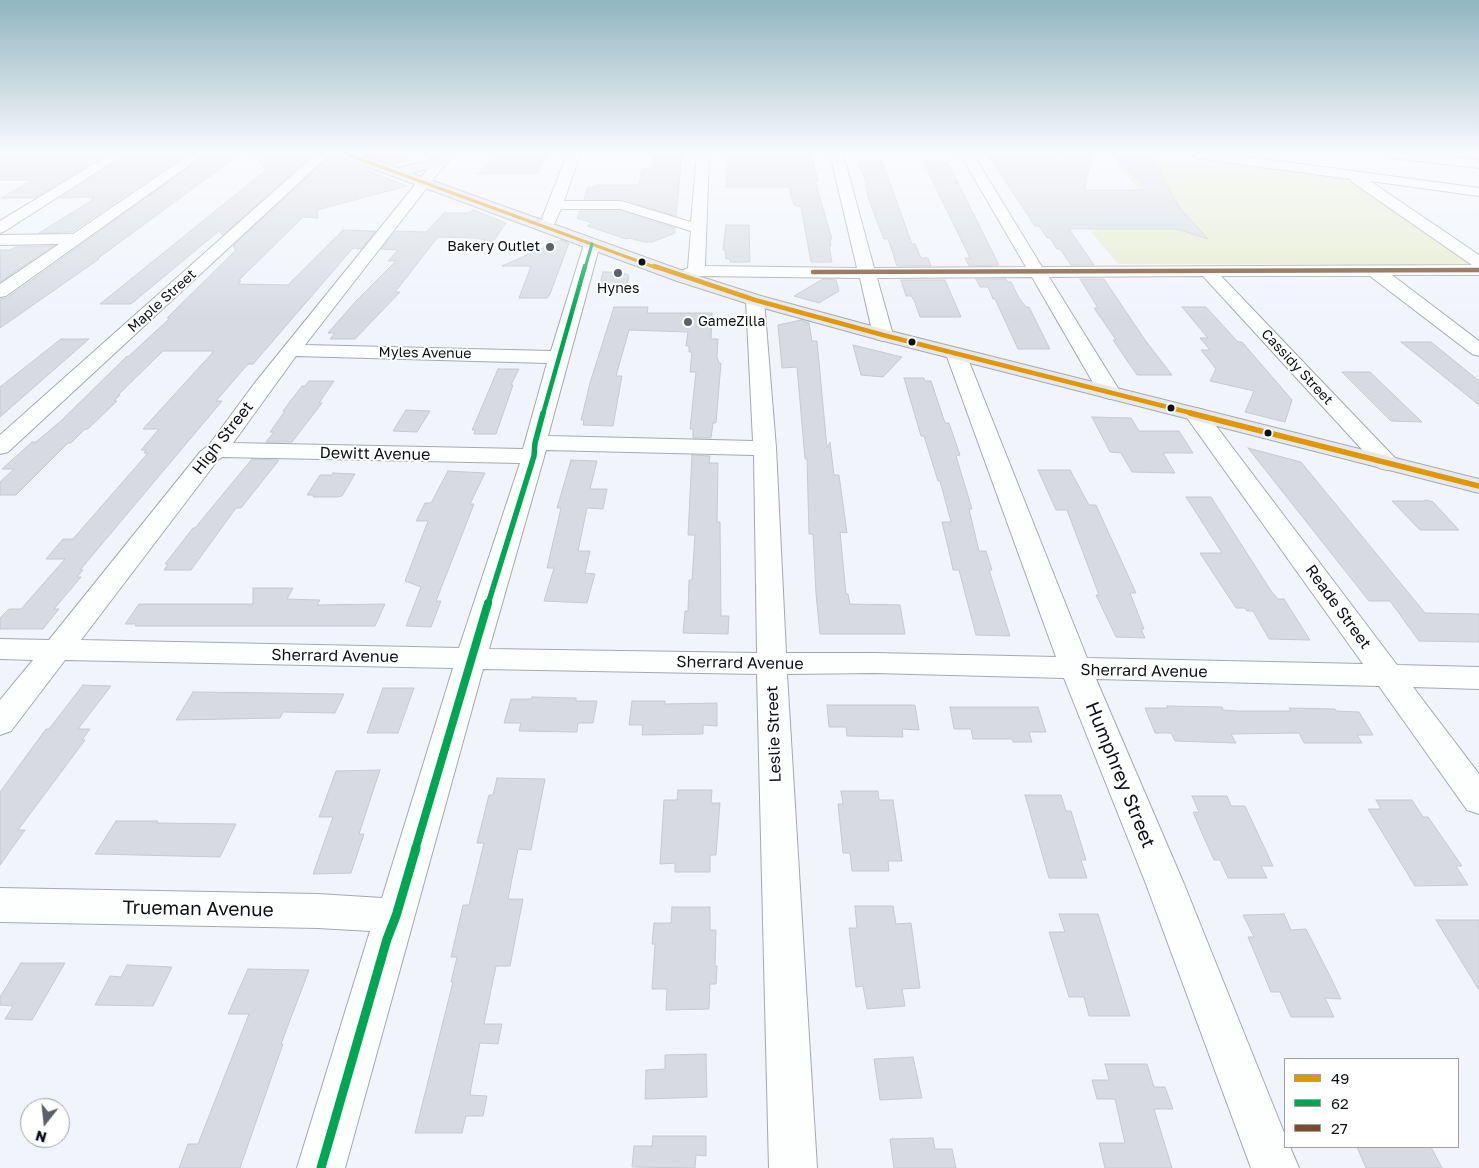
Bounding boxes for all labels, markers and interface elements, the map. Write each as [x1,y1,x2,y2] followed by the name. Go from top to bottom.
[447,239,540,255] place label: Bakery Outlet
[544,241,556,253] marker: Bakery Outlet
[637,257,647,267] unlabelled marker
[124,266,200,336] street label: Maple Street
[612,267,624,279] marker: Hynes
[597,281,639,297] place label: Hynes
[698,314,765,330] place label: GameZilla
[682,316,694,328] marker: GameZilla
[1258,326,1336,408] street label: Cassidy Street
[907,337,917,347] unlabelled marker
[379,344,471,362] street label: Myles Avenue
[189,398,257,478] street label: High Street
[1166,403,1176,413] unlabelled marker
[1263,428,1273,438] unlabelled marker
[319,443,431,465] street label: Dewitt Avenue
[1301,561,1375,653] street label: Reade Street
[271,645,399,667] street label: Sherrard Avenue
[676,652,804,674] street label: Sherrard Avenue
[1080,660,1208,682] street label: Sherrard Avenue
[763,685,785,783] street label: Leslie Street
[1080,699,1160,851] street label: Humphrey Street
[122,896,274,922] street label: Trueman Avenue
[1284,1058,1459,1148] legend
[1331,1069,1349,1087] text: 49
[1331,1094,1349,1112] text: 62
[20,1098,70,1148] north arrow
[1331,1119,1348,1137] text: 27
[34,1127,48,1147] text: N

